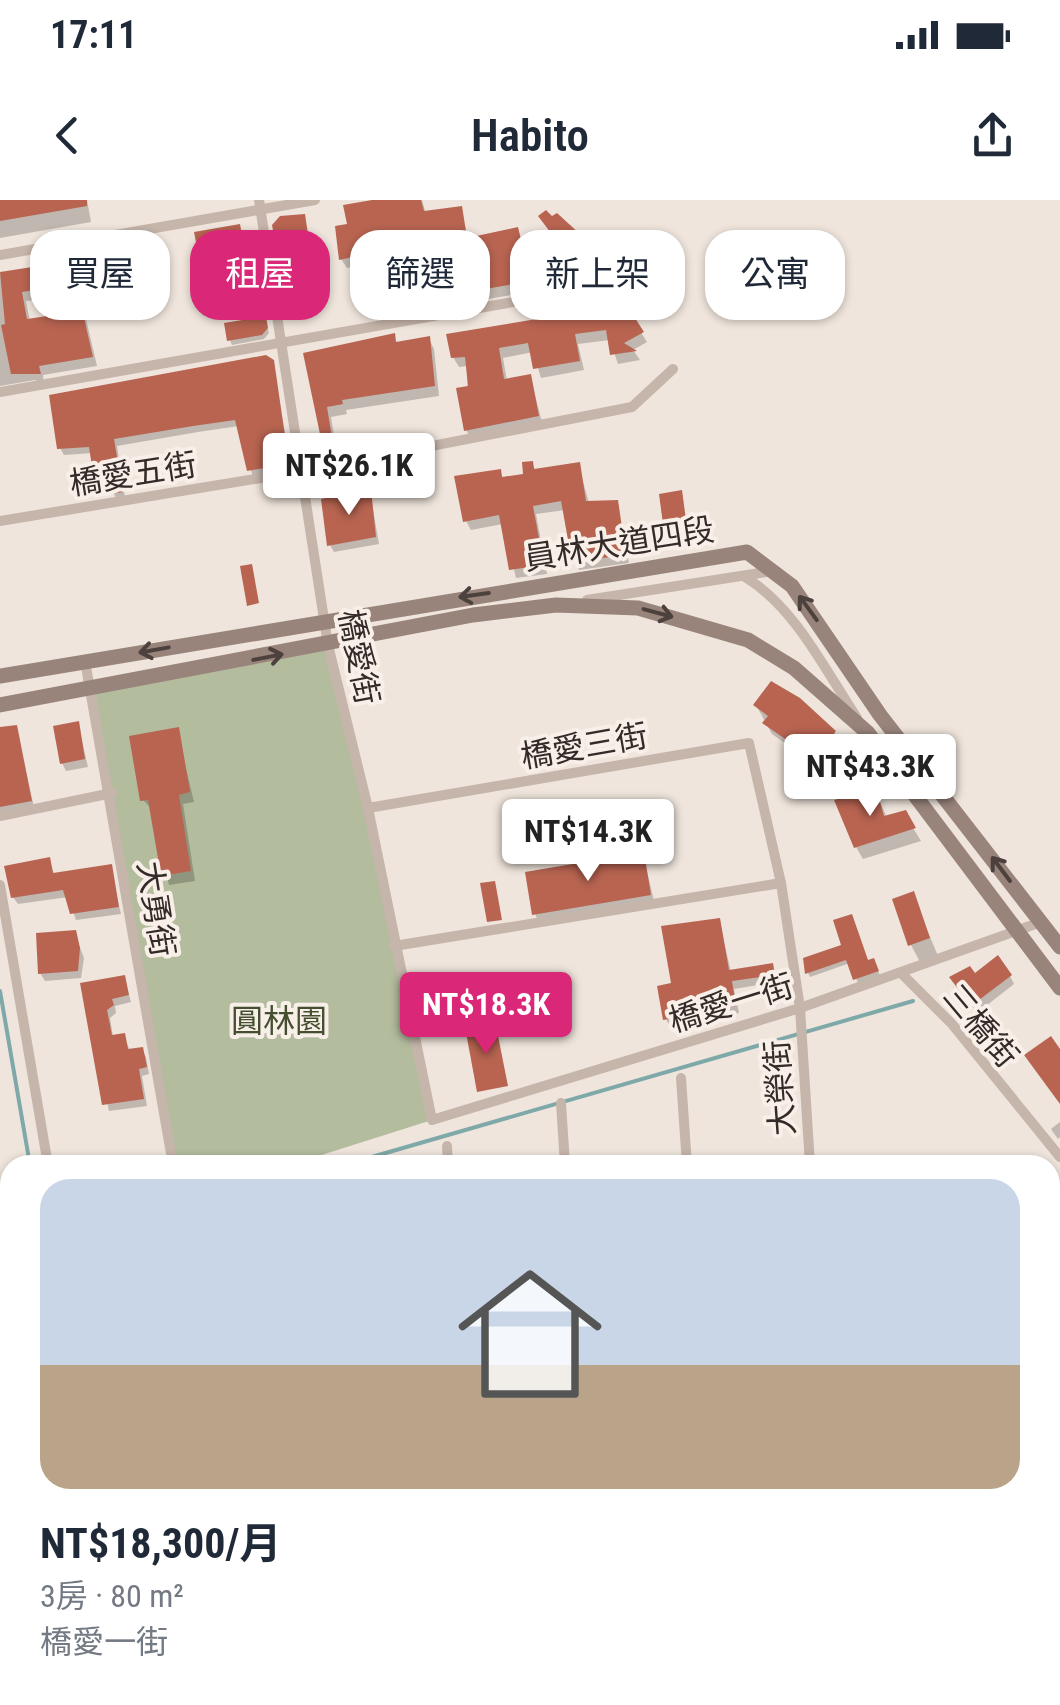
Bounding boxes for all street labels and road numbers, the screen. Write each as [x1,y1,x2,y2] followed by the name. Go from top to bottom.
[67,445,199,503] street label: 橋愛五街
[521,510,717,578] street label: 員林大道四段
[331,606,387,708] street label: 橋愛街
[518,716,650,776] street label: 橋愛三街
[130,859,182,959] street label: 大勇街
[664,966,798,1040] street label: 橋愛一街
[936,977,1026,1075] street label: 三橋街
[758,1039,802,1137] street label: 大榮街

